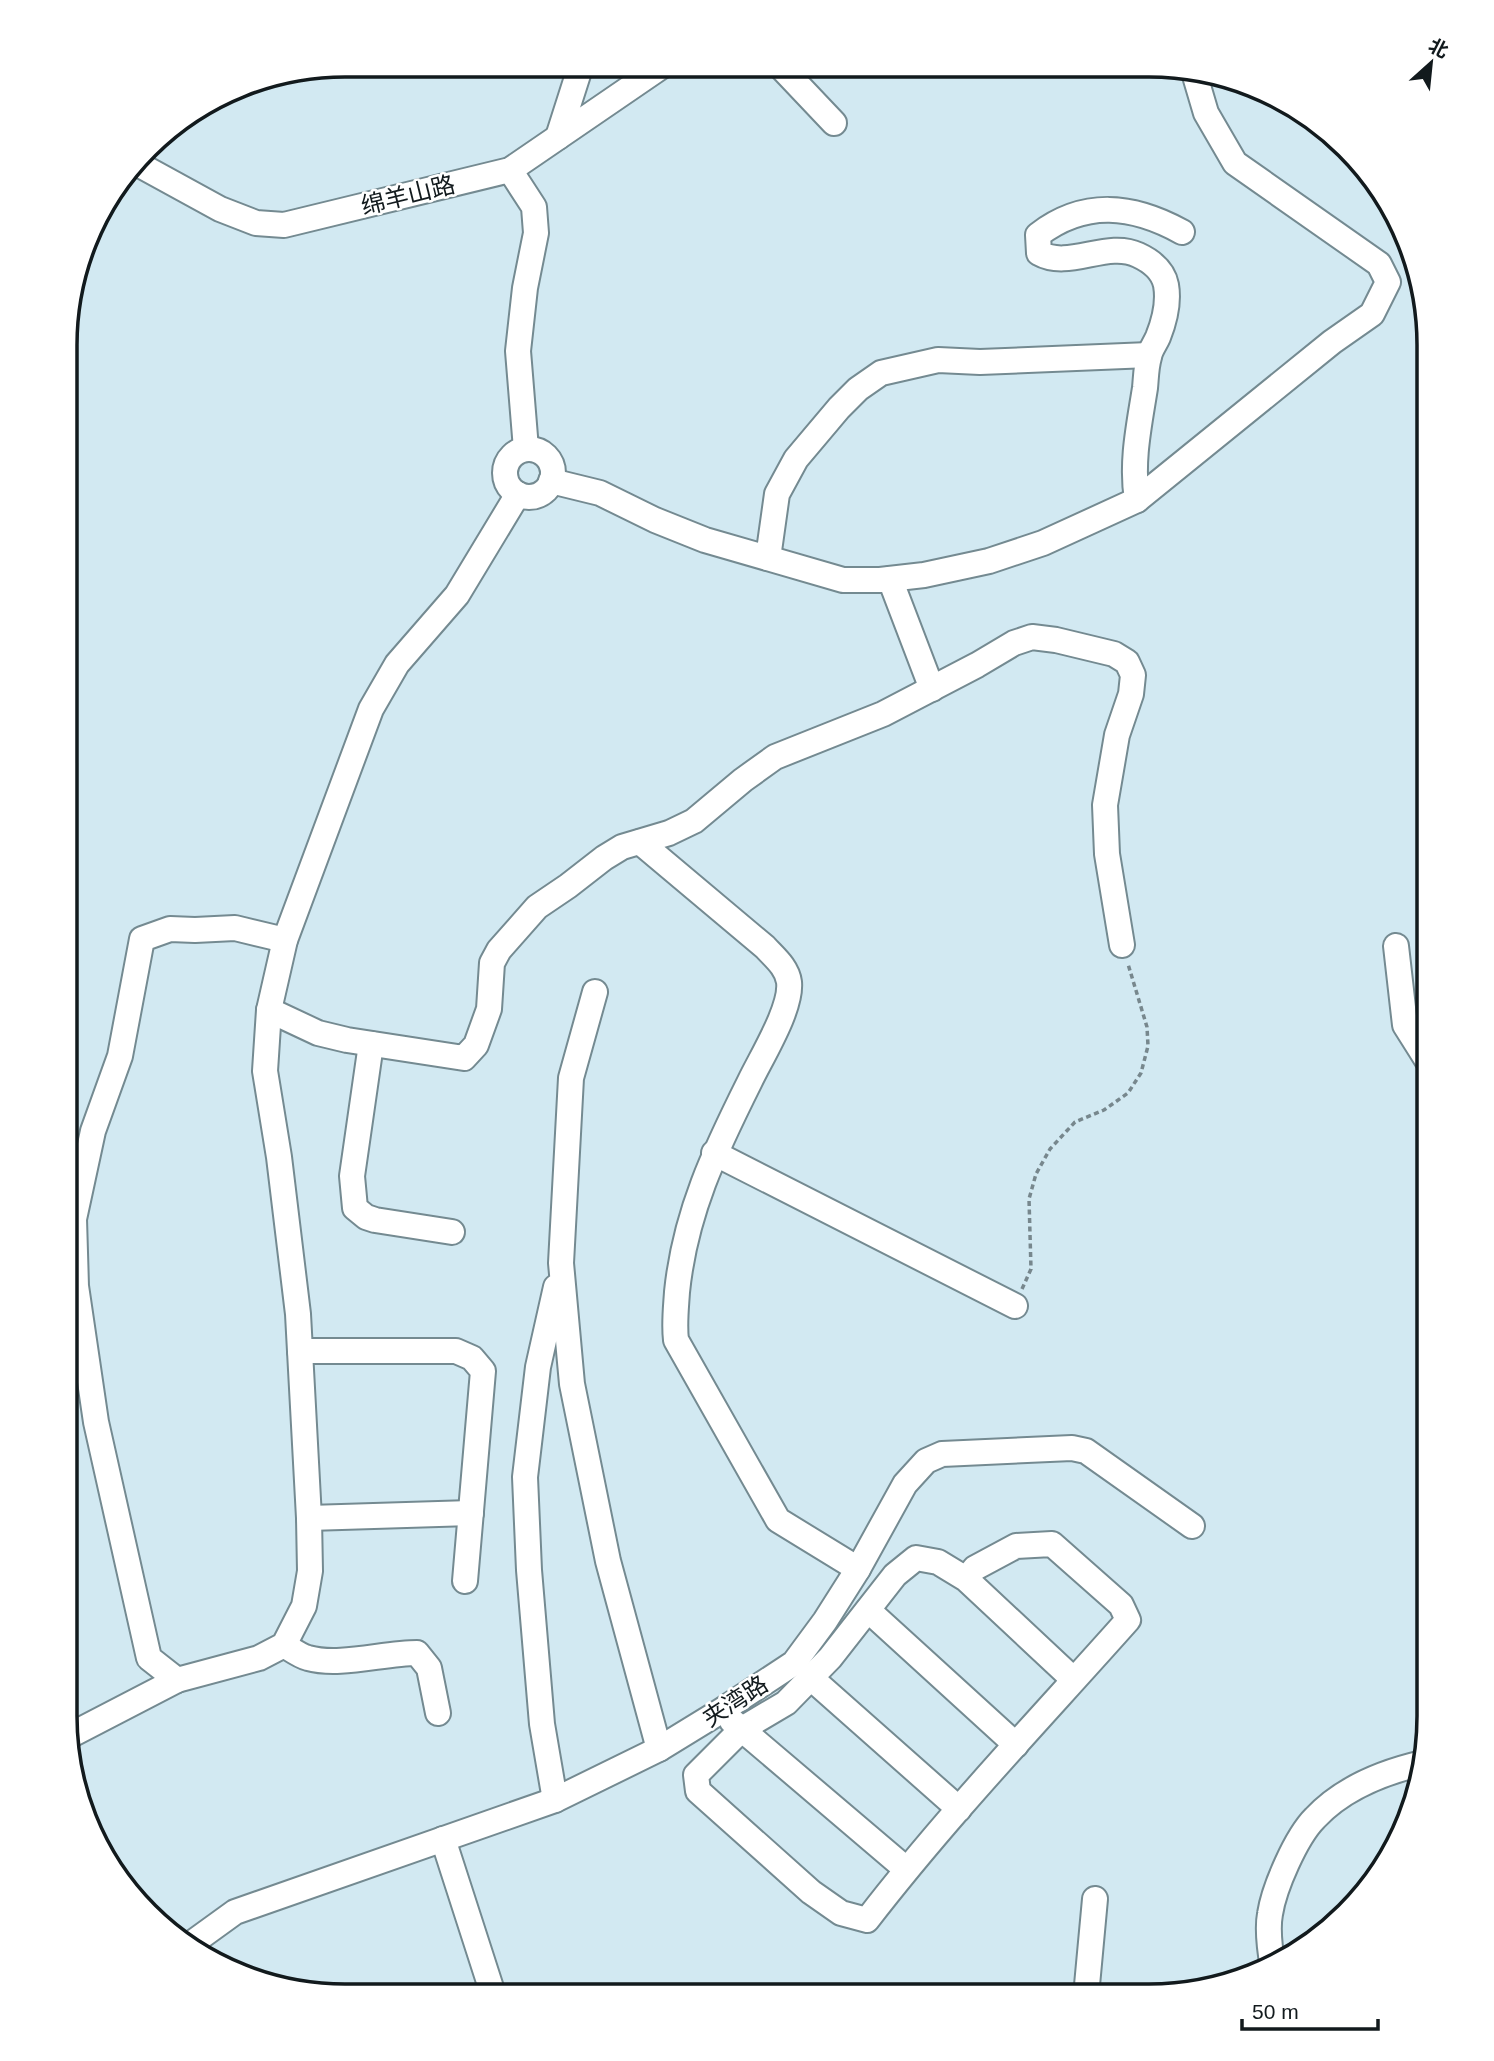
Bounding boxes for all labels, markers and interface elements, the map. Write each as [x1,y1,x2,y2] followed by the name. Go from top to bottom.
[1396,28,1466,98] north arrow
[1425,35,1452,62] text: 北
[358,170,458,220] street label: 绵羊山路
[697,1670,773,1732] street label: 夹湾路
[1242,1988,1378,2032] scale bar
[1252,2000,1299,2023] text: 50 m

